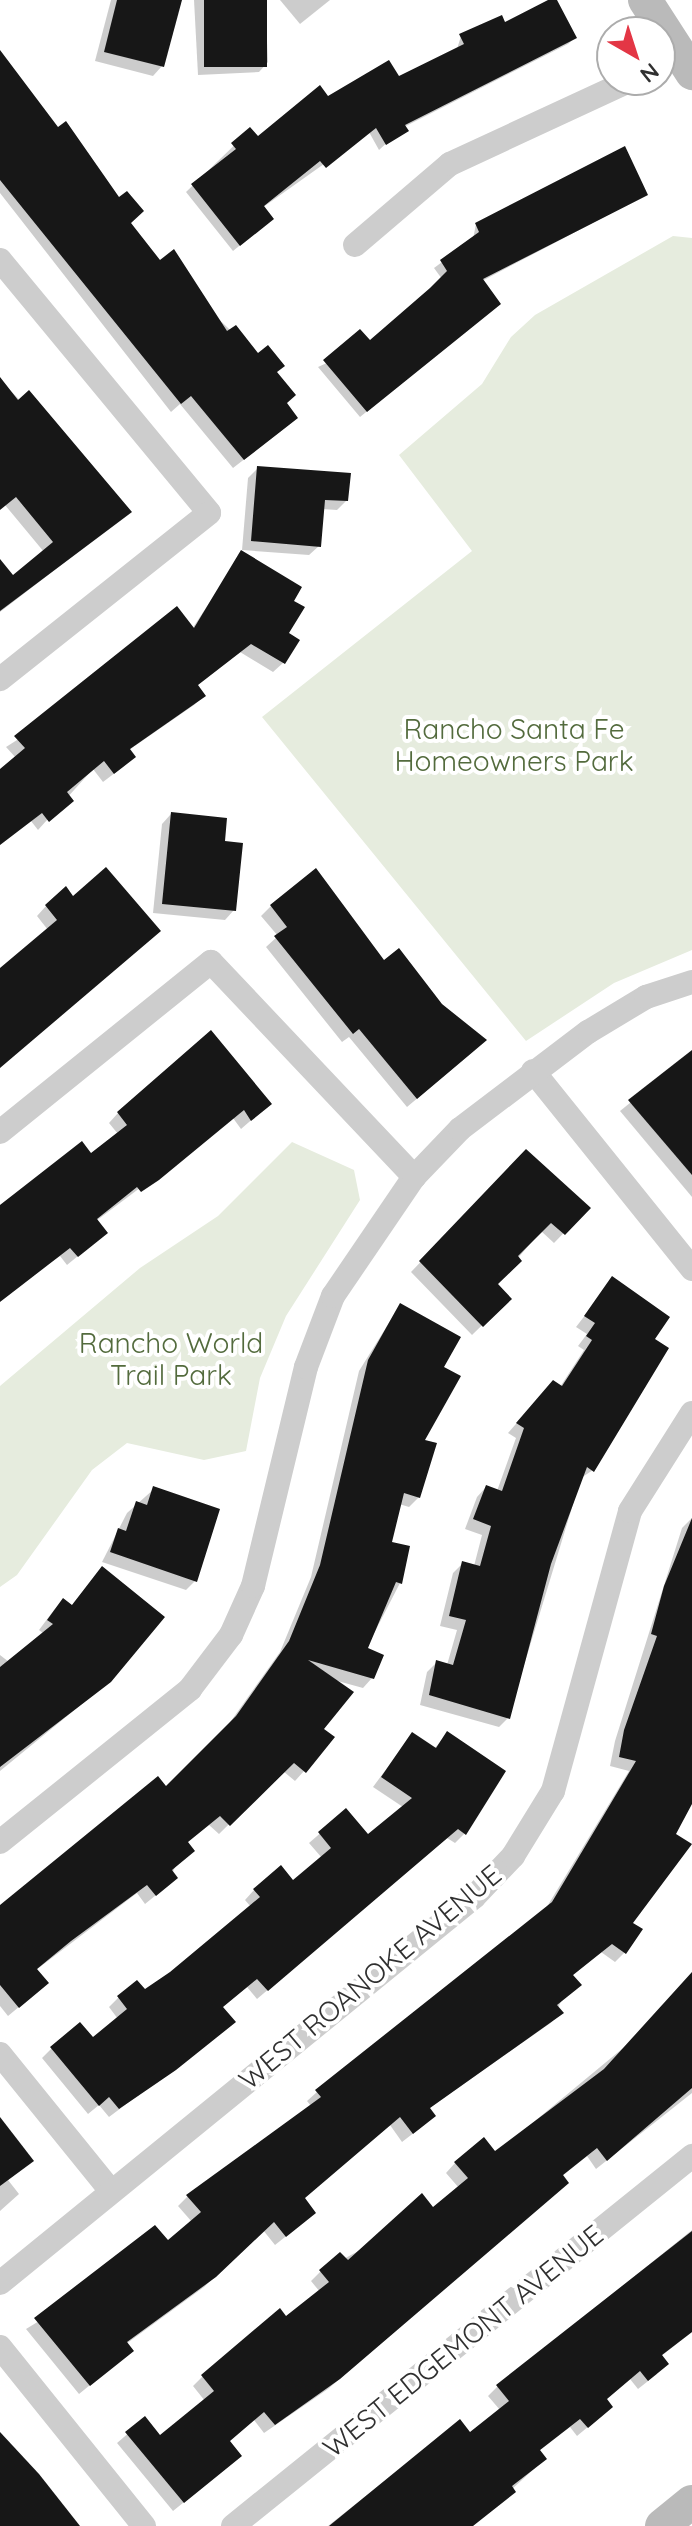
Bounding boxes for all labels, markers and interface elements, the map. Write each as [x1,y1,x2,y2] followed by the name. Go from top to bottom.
[596,16,676,96] north arrow
[635,57,665,89] text: N
[394,712,634,778] park label: Rancho Santa Fe Homeowners Park
[79,1326,263,1392] park label: Rancho World Trail Park
[232,1858,508,2096] street label: WEST ROANOKE AVENUE
[316,2218,610,2464] street label: WEST EDGEMONT AVENUE

